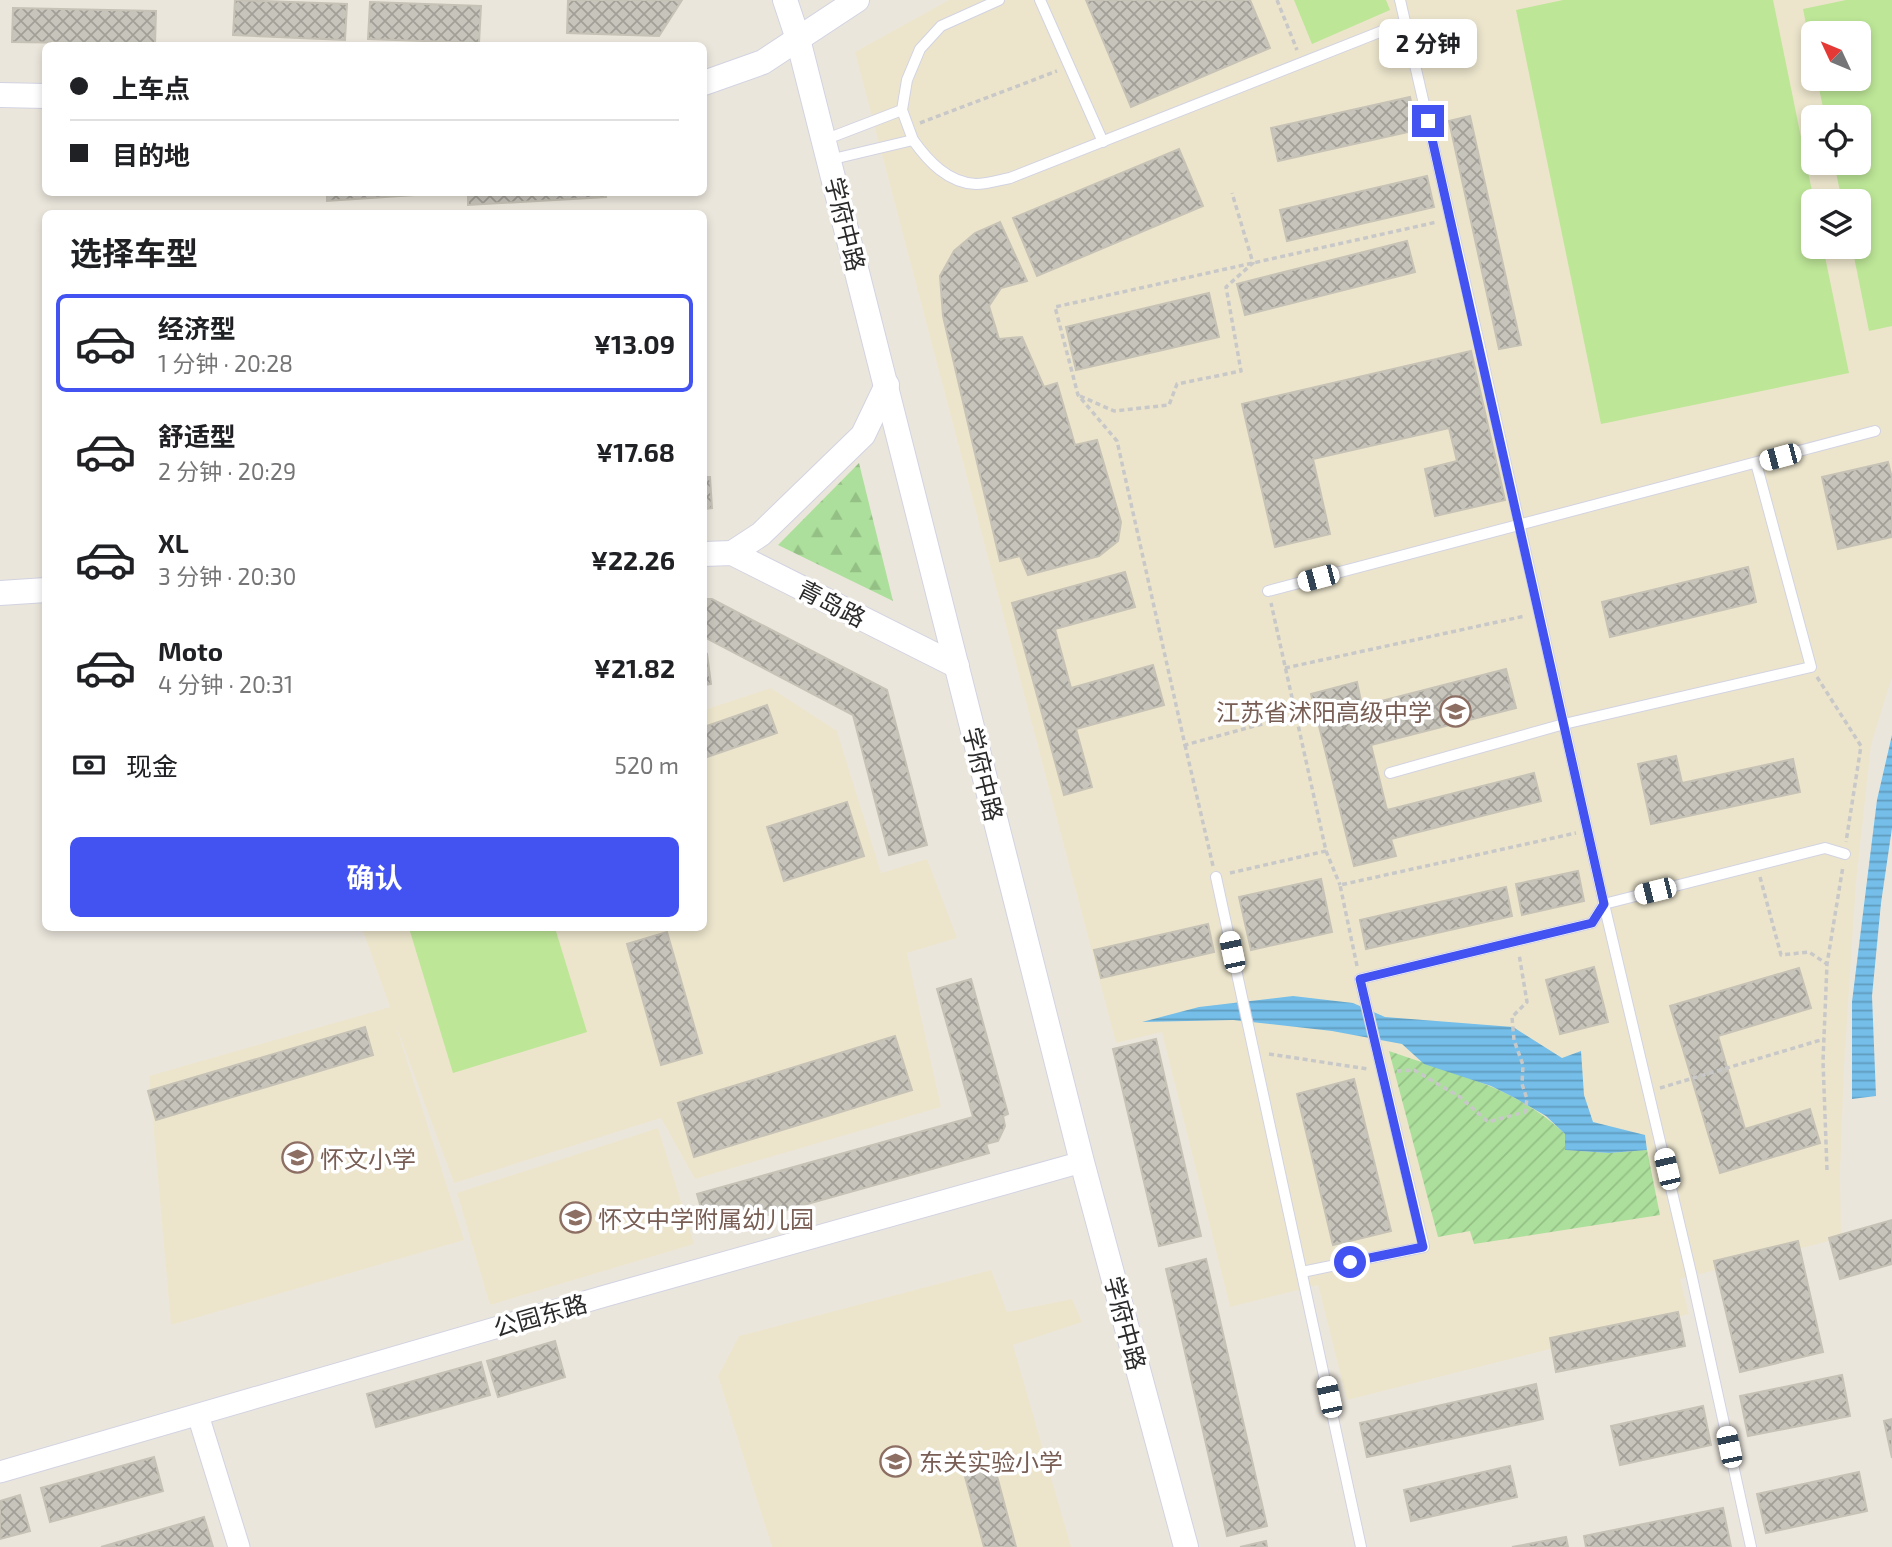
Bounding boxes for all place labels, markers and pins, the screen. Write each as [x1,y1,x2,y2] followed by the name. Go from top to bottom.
[1438,694,1472,728] school or university icon: 江苏省沭阳高级中学
[1216,697,1432,726] place label: 江苏省沭阳高级中学
[280,1141,314,1175] school or university icon: 怀文小学
[320,1144,416,1173] place label: 怀文小学
[558,1201,592,1235] school or university icon: 怀文中学附属幼儿园
[598,1204,814,1233] place label: 怀文中学附属幼儿园
[879,1444,913,1478] school or university icon: 东关实验小学
[919,1447,1063,1476] place label: 东关实验小学

